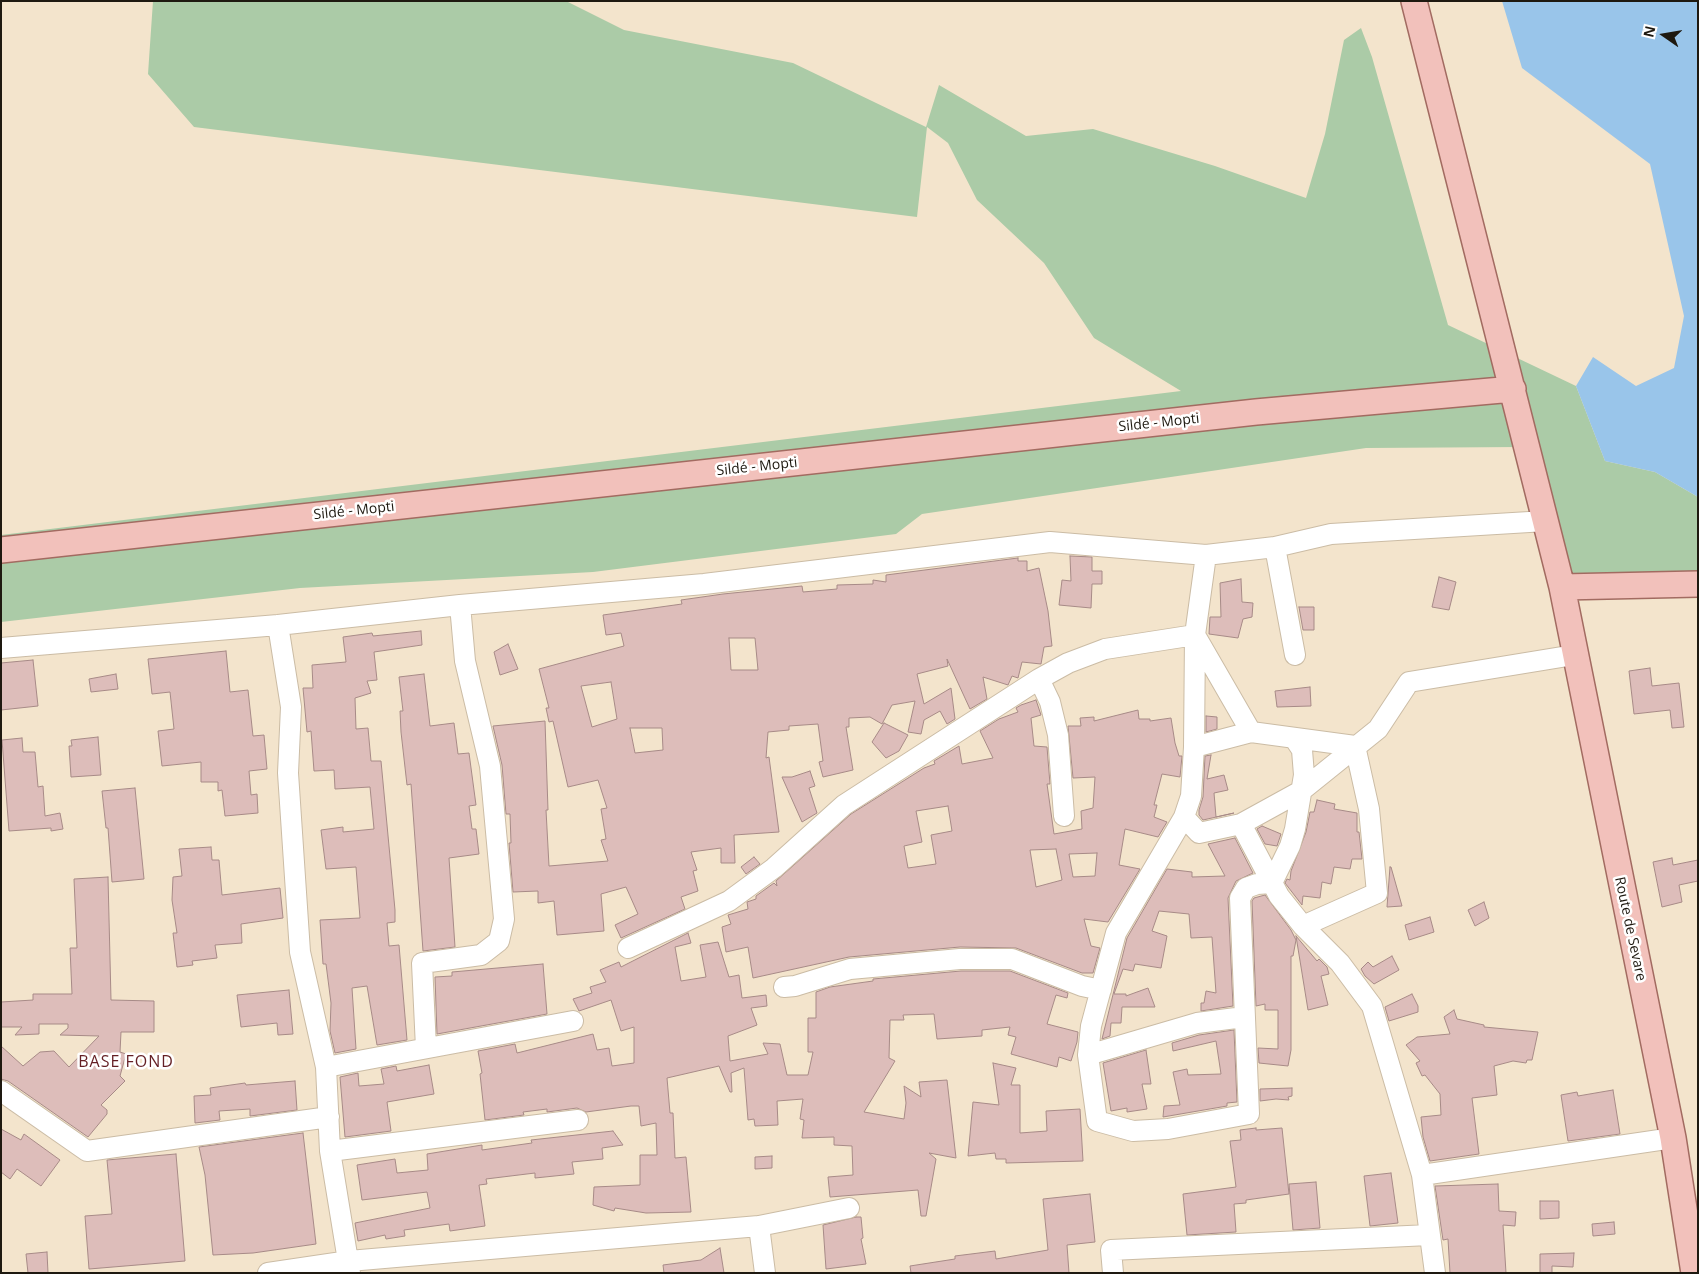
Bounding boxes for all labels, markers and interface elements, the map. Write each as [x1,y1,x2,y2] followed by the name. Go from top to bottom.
[1639,10,1689,60] north arrow
[1638,24,1659,39] text: N
[1118,410,1200,436] street label: Sildé - Mopti
[716,454,798,480] street label: Sildé - Mopti
[313,498,395,524] street label: Sildé - Mopti
[1611,875,1649,983] street label: Route de Sevare
[77,1052,175,1072] district label: BASE FOND

